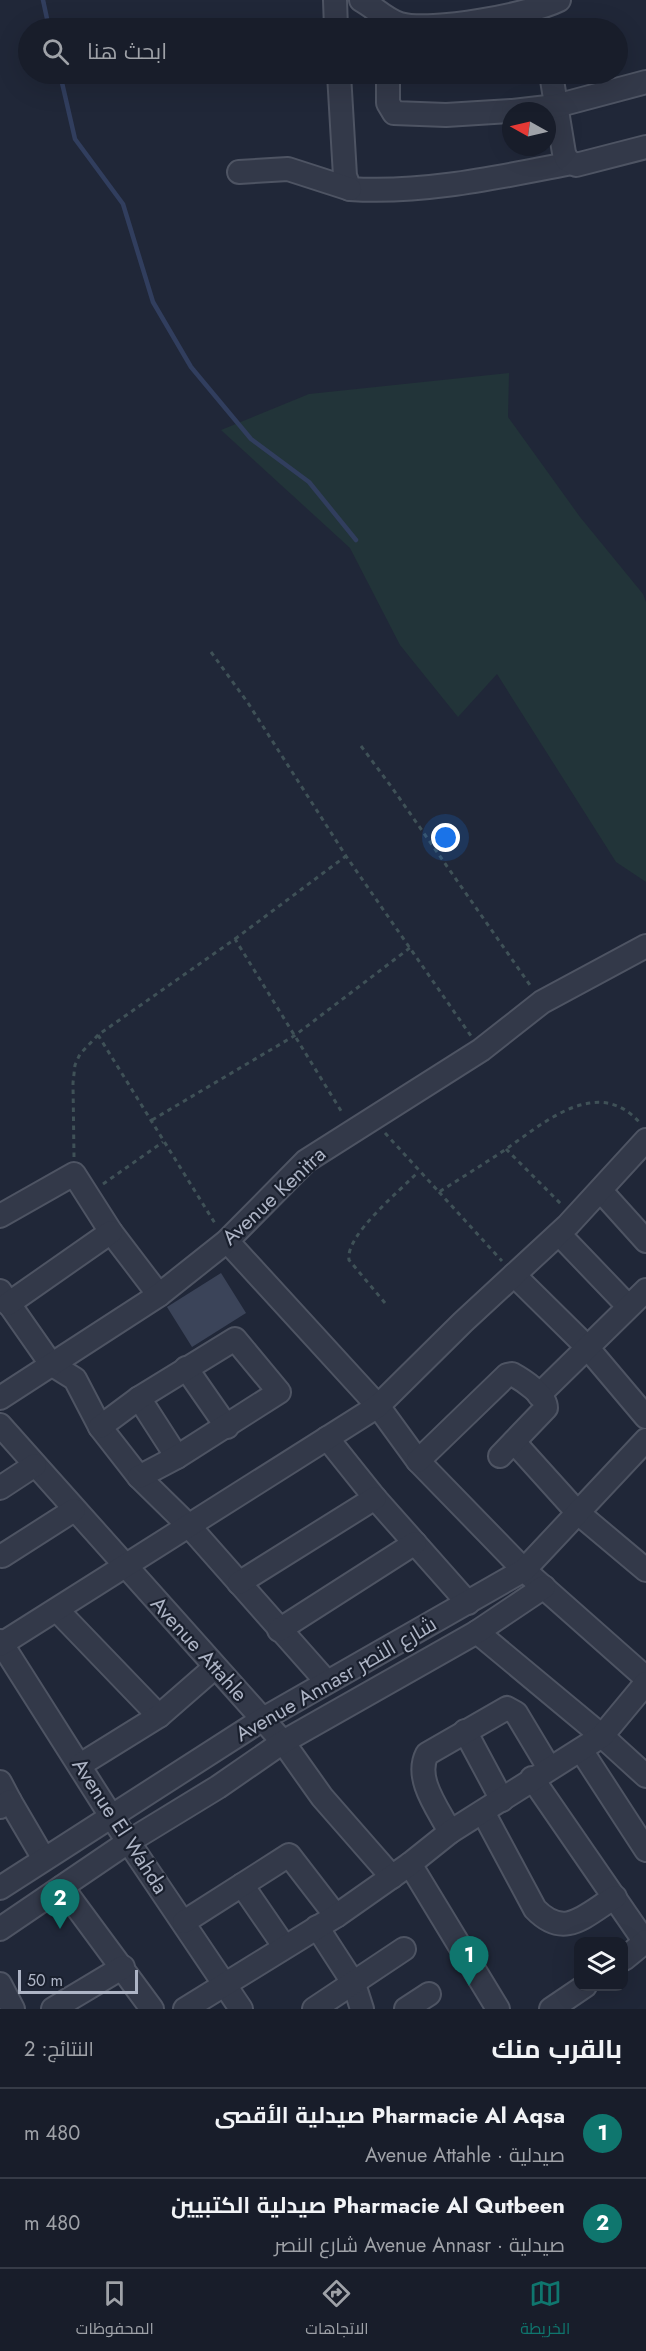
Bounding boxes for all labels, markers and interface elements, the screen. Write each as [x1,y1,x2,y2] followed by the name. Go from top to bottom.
[18,18,628,84] search box
[39,35,72,68] icon: search
[87,35,167,67] text: ابحث هنا
[502,102,556,156] north arrow
[431,823,460,852] your location
[215,1140,333,1252] street label: Avenue Kenitra
[144,1590,255,1708] street label: Avenue Attahle
[230,1609,442,1749] street label: Avenue Annasr شارع النصر
[65,1752,175,1900] street label: Avenue El Wahda
[40,1880,80,1929] pin: 2
[450,1936,488,1986] pin: 1
[574,1937,628,1991] map controls
[574,1937,628,1991] button: layers
[18,1967,138,1994] scale bar
[27,1969,63,1992] text: 50 m
[492,2030,622,2068] text: بالقرب منك
[24,2035,94,2064] text: النتائج: 2
[215,2099,565,2131] text: Pharmacie Al Aqsa صيدلية الأقصى
[24,2119,80,2148] text: 480 m
[597,2119,608,2148] text: 1
[365,2141,565,2170] text: صيدلية · Avenue Attahle
[171,2189,565,2221] text: Pharmacie Al Qutbeen صيدلية الكتبيين
[24,2209,80,2238] text: 480 m
[596,2209,609,2238] text: 2
[274,2231,565,2260] text: صيدلية · Avenue Annasr شارع النصر
[76,2277,154,2343] tab: المحفوظات
[305,2277,369,2343] tab: الاتجاهات
[520,2277,570,2343] tab: الخريطة

